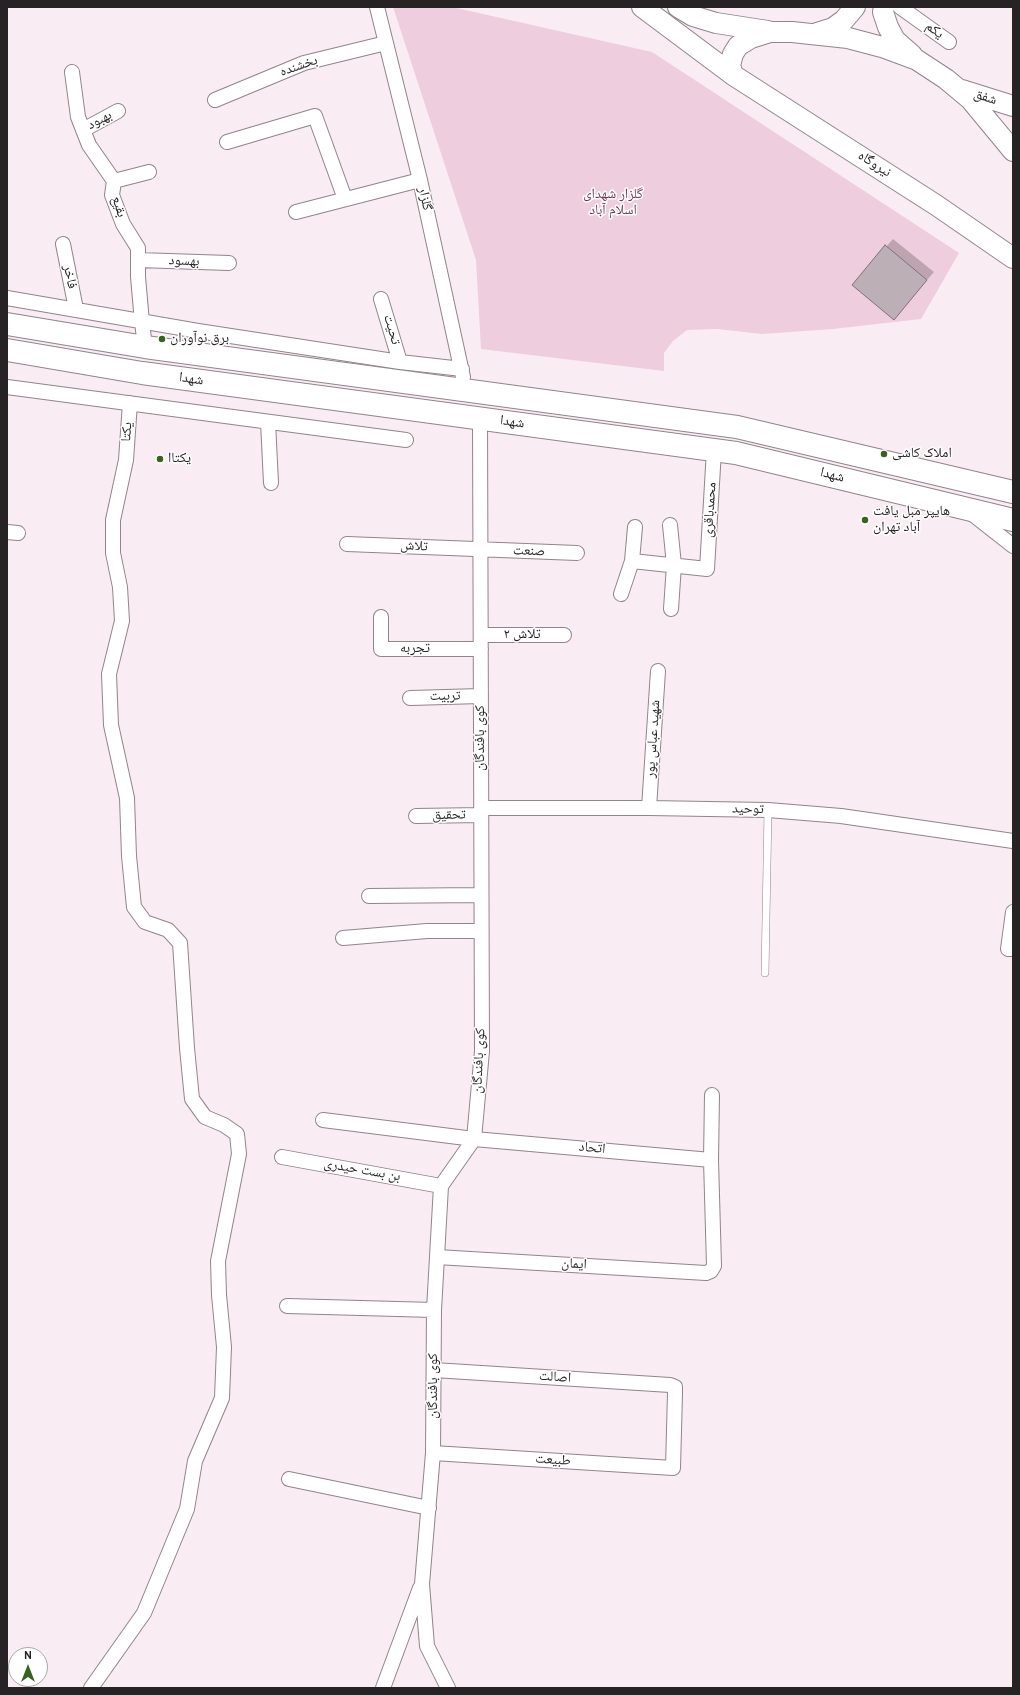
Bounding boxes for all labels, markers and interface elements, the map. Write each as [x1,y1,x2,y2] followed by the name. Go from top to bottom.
[922,19,946,43] street label: یکم
[278,53,320,81] street label: بخشنده
[971,86,999,110] street label: شفق
[85,108,115,134] street label: بهبود
[854,148,894,182] street label: نیروگاه
[413,186,435,212] street label: گلزار
[583,187,643,220] park label: گلزار شهدای اسلام آباد
[107,195,129,219] street label: بقیع
[168,253,200,271] street label: بهسود
[58,264,80,290] street label: فاخر
[379,313,403,347] street label: تحیت
[170,331,229,347] place label: برق نوآوران
[157,334,167,344] marker: برق نوآوران
[178,370,204,390] street label: شهدا
[499,413,525,433] street label: شهدا
[119,422,137,442] street label: یکتا
[892,446,952,462] place label: املاک کاشی
[879,449,889,459] marker: املاک کاشی
[168,451,191,467] place label: یکتاا
[155,454,165,464] marker: یکتاا
[818,465,846,487] street label: شهدا
[701,482,721,538] street label: محمدباقری
[873,504,950,536] place label: هایپر مبل یافت آباد تهران
[860,515,870,525] marker: هایپر مبل یافت آباد تهران
[400,538,428,556] street label: تلاش
[513,543,545,561] street label: صنعت
[503,627,541,643] street label: تلاش ۲
[400,641,430,657] street label: تجربه
[429,688,461,706] street label: تربیت
[643,699,665,779] street label: شهید عباس پور
[473,705,489,771] street label: کوی بافندگان
[732,801,764,819] street label: توحید
[432,807,466,825] street label: تحقیق
[470,1028,490,1094] street label: کوی بافندگان
[578,1139,606,1159] street label: اتحاد
[322,1156,402,1186] street label: بن بست حیدری
[561,1256,587,1274] street label: ایمان
[426,1353,442,1419] street label: کوی بافندگان
[538,1368,572,1388] street label: اصالت
[535,1451,571,1471] street label: طبیعت
[8,1647,48,1687] north arrow
[24,1649,32,1663] text: N

